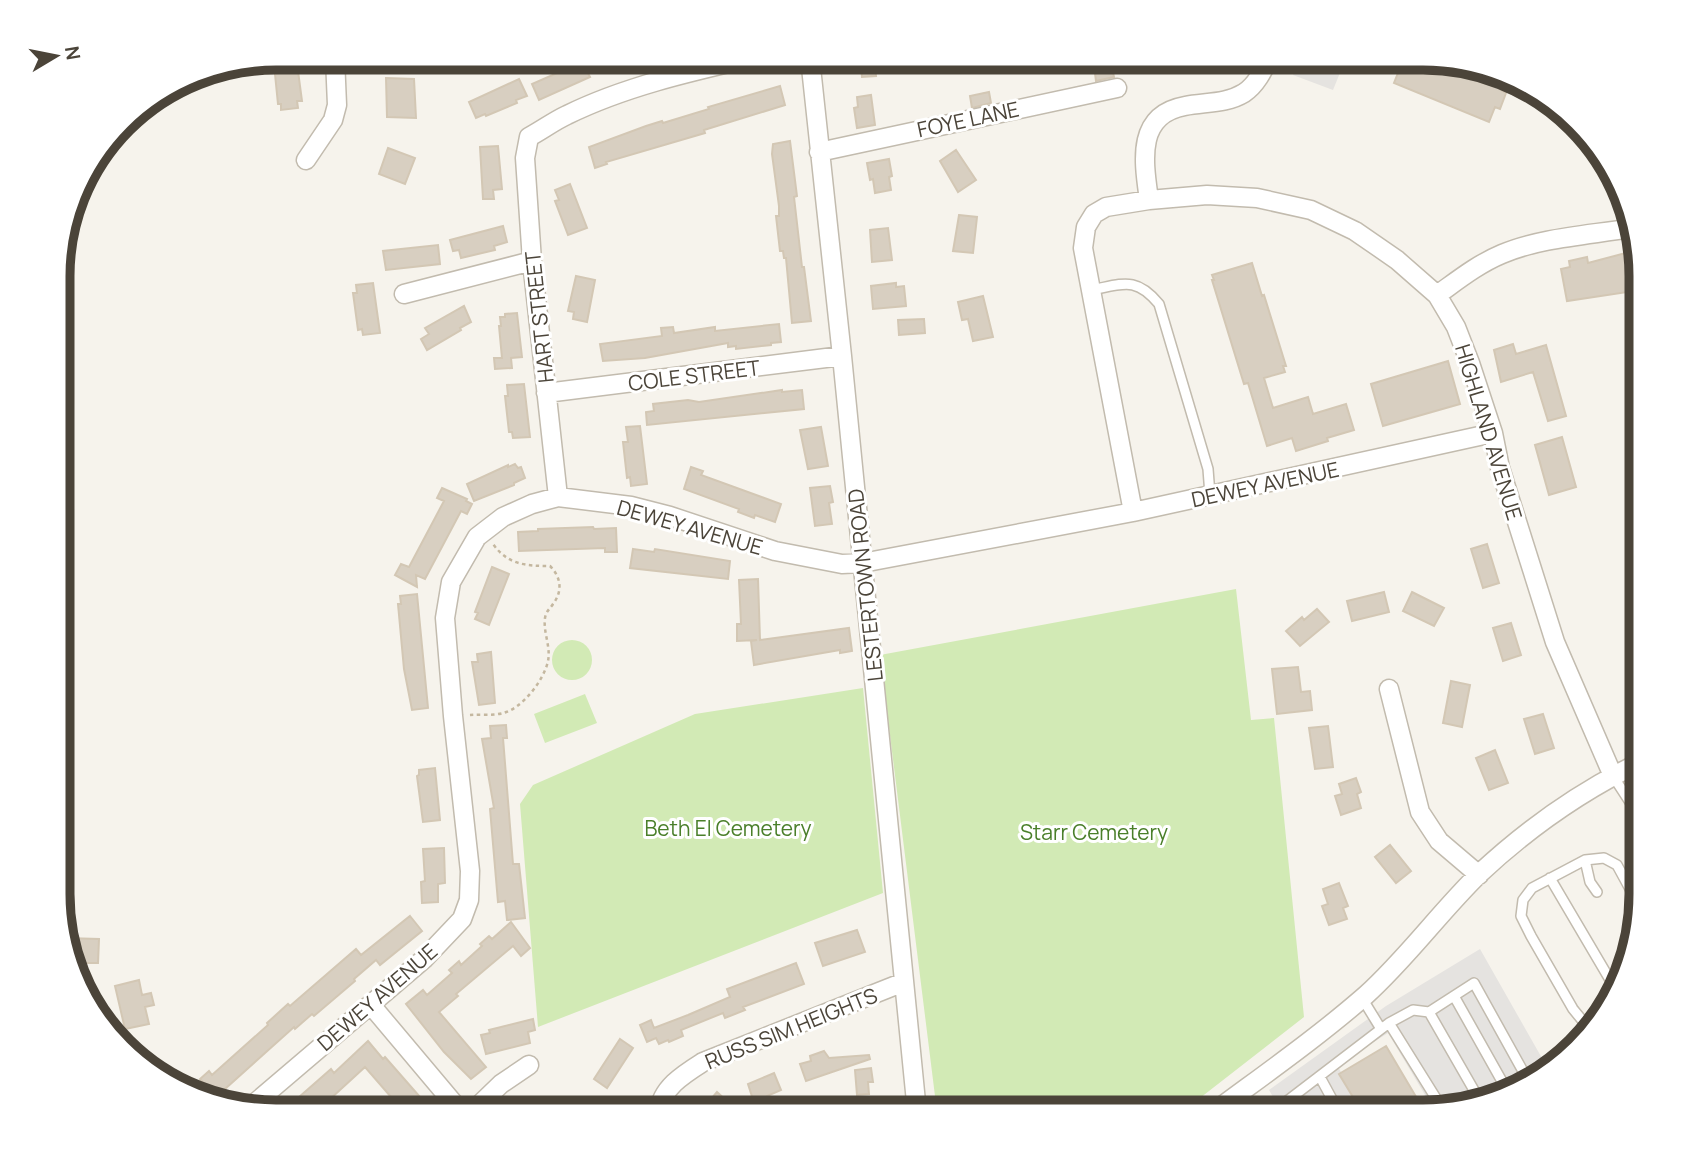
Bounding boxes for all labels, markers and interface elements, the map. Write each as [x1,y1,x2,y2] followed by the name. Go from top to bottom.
[21,21,91,91] north arrow
[59,44,87,62] text: N
[915,95,1021,143] street label: FOYE LANE
[518,249,560,384] street label: HART STREET
[1449,341,1529,523] street label: HIGHLAND AVENUE
[627,353,762,397] street label: COLE STREET
[1189,455,1341,513] street label: DEWEY AVENUE
[841,487,889,683] street label: LESTERTOWN ROAD
[614,493,766,561] street label: DEWEY AVENUE
[644,814,812,842] park label: Beth El Cemetery
[1020,818,1168,846] park label: Starr Cemetery
[311,937,443,1057] street label: DEWEY AVENUE
[701,981,881,1075] street label: RUSS SIM HEIGHTS

